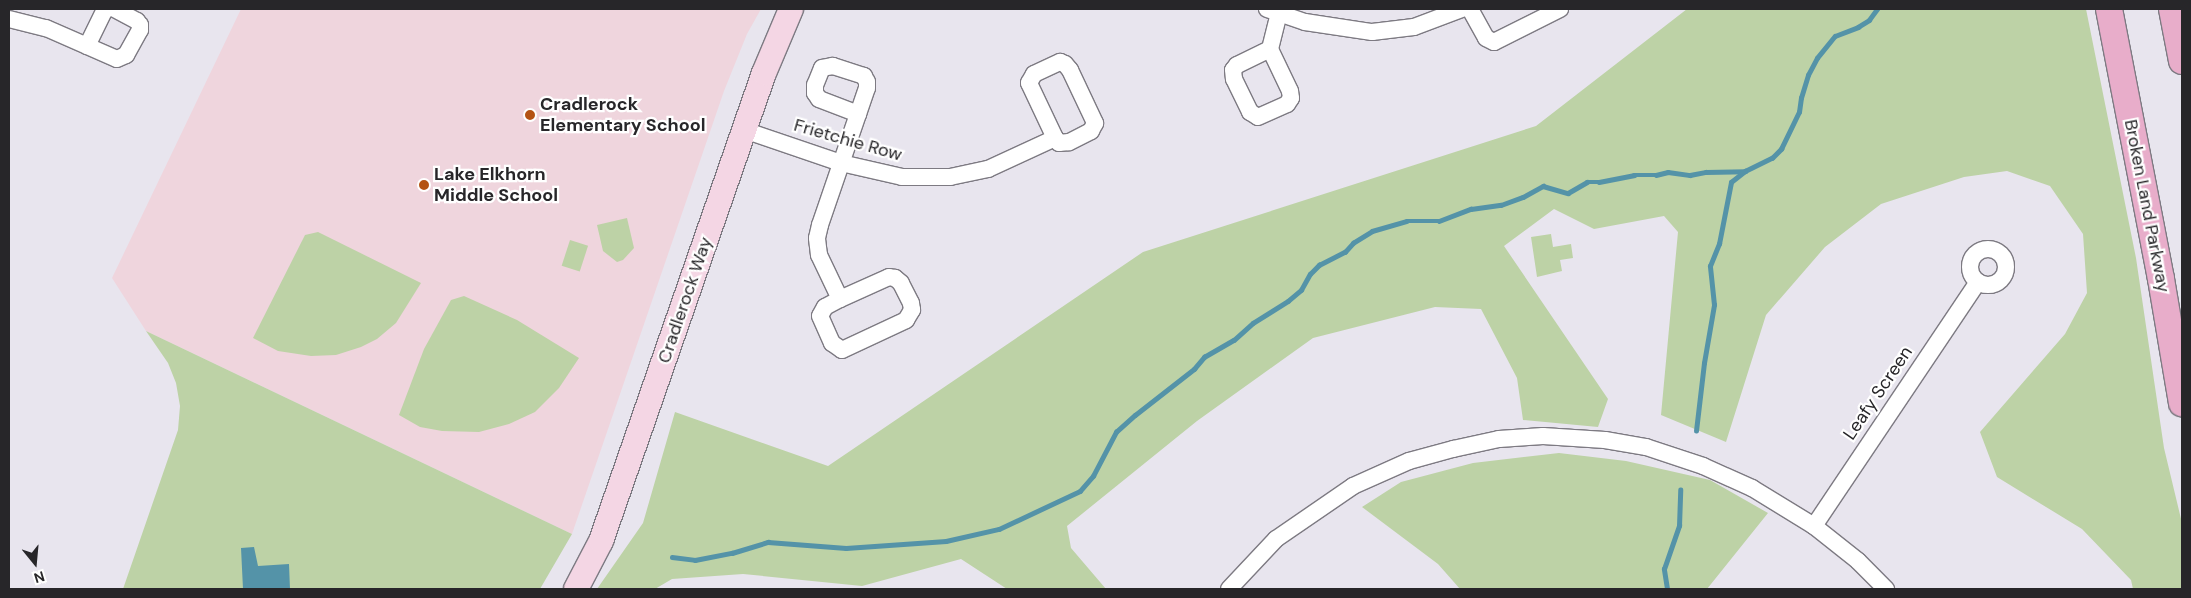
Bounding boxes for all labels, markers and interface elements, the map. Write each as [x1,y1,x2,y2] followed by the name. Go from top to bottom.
[540,94,706,136] place label: Cradlerock Elementary School
[524,109,536,121] marker: Cradlerock Elementary School
[791,114,905,166] street label: Frietchie Row
[2120,118,2174,294] street label: Broken Land Parkway
[434,164,558,206] place label: Lake Elkhorn Middle School
[418,179,430,191] marker: Lake Elkhorn Middle School
[653,234,717,366] street label: Cradlerock Way
[1839,342,1917,444] street label: Leafy Screen
[10,538,60,588] north arrow
[32,567,47,587] text: N

